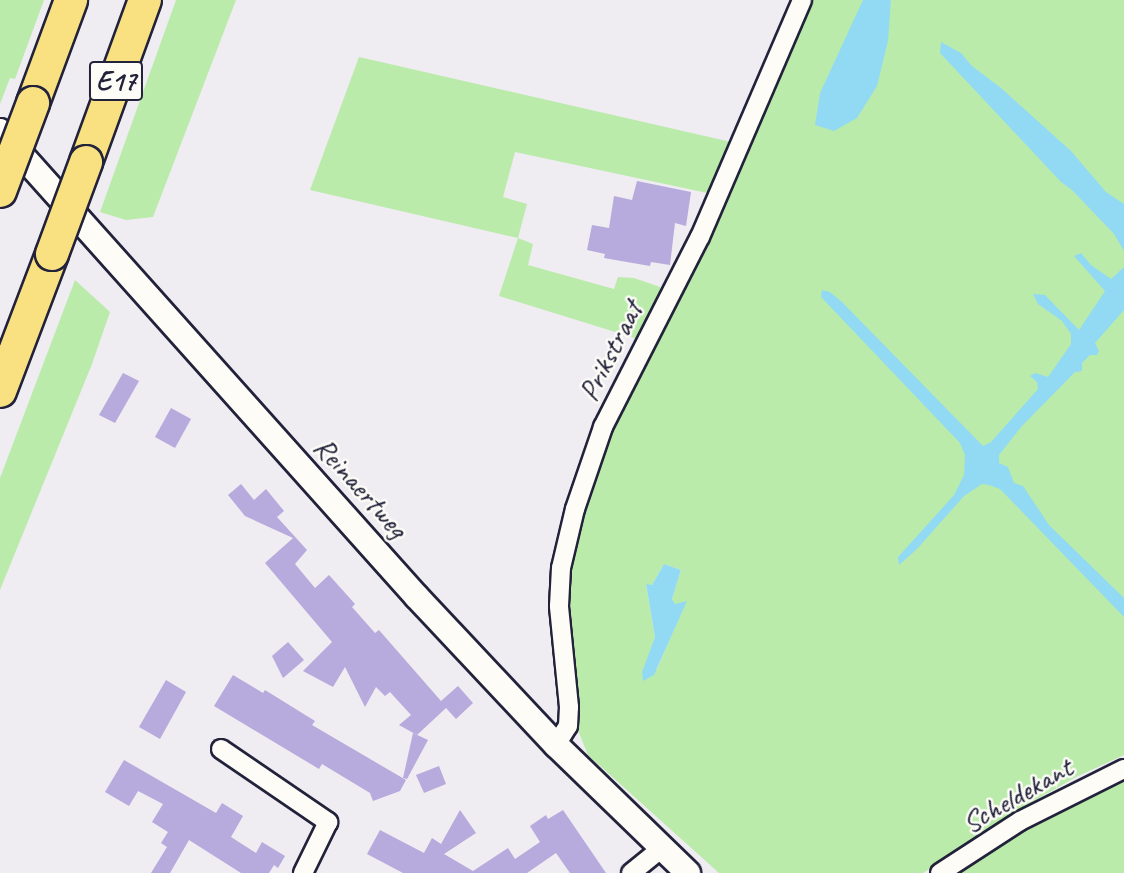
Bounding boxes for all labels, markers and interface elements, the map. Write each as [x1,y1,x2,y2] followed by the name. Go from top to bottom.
[88,56,144,106] road number: E17
[570,295,650,407] street label: Prikstraat
[306,429,416,545] street label: Reinaertweg
[955,749,1079,841] street label: Scheldekant

